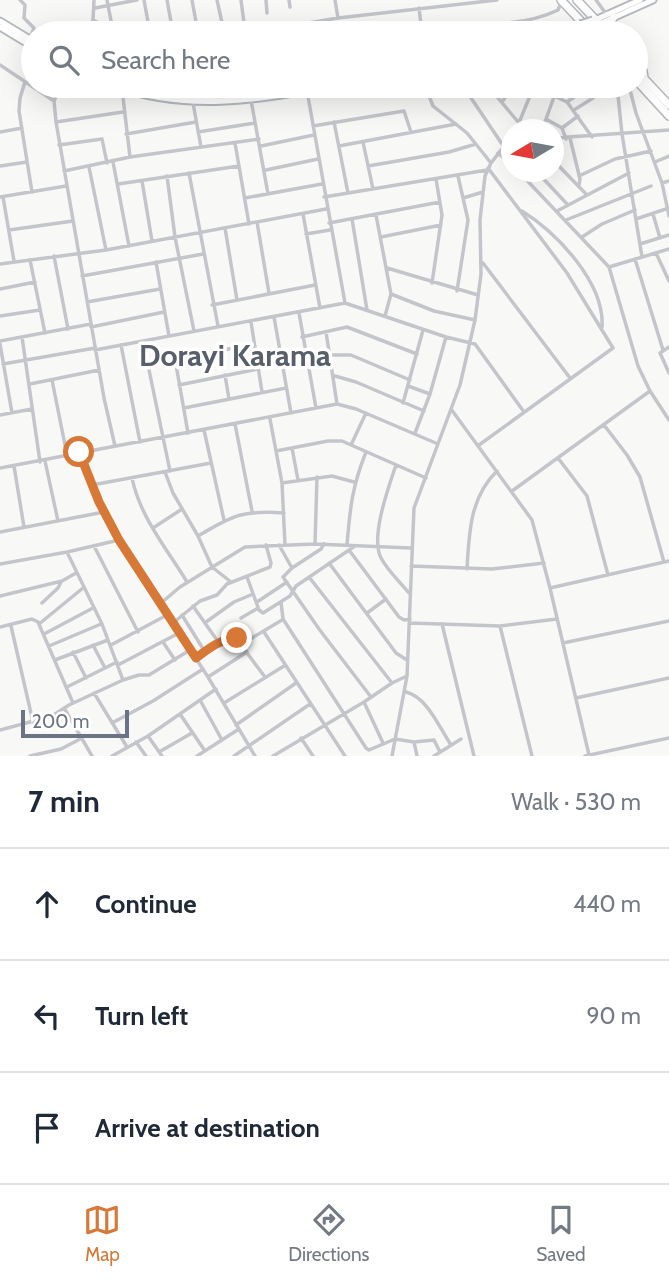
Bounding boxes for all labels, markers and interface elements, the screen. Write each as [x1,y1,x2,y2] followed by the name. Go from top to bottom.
[21,21,648,98] search box
[45,41,83,79] icon: search
[101,44,230,76] text: Search here
[501,119,564,182] north arrow
[139,337,331,374] district label: Dorayi Karama
[63,436,94,467] route start
[221,622,252,653] route end
[21,707,130,739] scale bar
[32,710,89,733] text: 200 m
[28,783,100,820] text: 7 min
[511,788,641,816] text: Walk · 530 m
[28,885,66,923] icon: ahead
[95,888,197,920] text: Continue
[573,890,641,918] text: 440 m
[28,997,66,1035] icon: left
[95,1000,188,1032] text: Turn left
[587,1002,641,1030] text: 90 m
[28,1109,66,1147] icon: arrive
[95,1112,320,1144] text: Arrive at destination
[83,1201,121,1266] tab: Map
[288,1201,369,1266] tab: Directions
[536,1201,586,1266] tab: Saved

